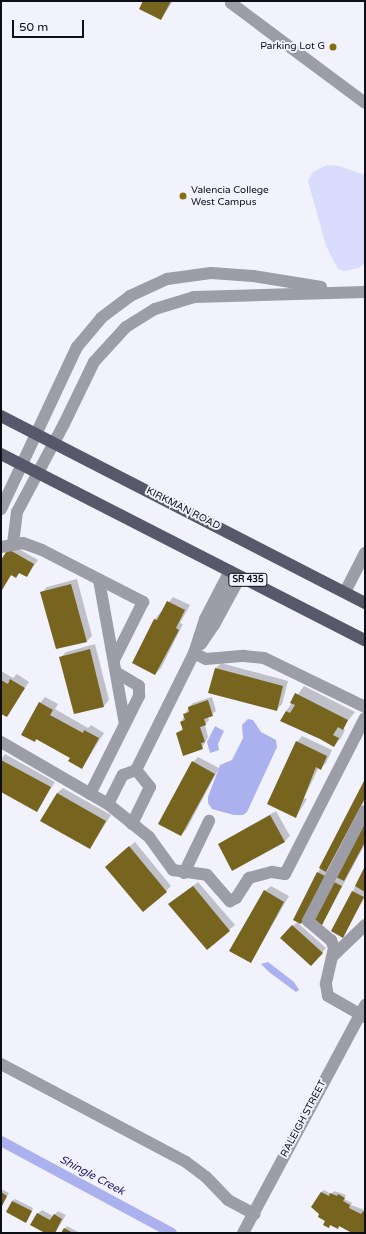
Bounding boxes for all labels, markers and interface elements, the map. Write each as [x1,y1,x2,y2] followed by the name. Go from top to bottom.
[14,12,86,38] scale bar
[19,20,48,34] text: 50 m
[260,41,325,53] place label: Parking Lot G
[328,42,338,52] marker: Parking Lot G
[191,184,269,208] place label: Valencia College West Campus
[178,191,188,201] marker: Valencia College West Campus
[144,485,222,533] street label: KIRKMAN ROAD
[228,573,268,587] road number: SR 435
[279,1079,329,1159] street label: RALEIGH STREET
[57,1153,127,1199] water label: Shingle Creek

